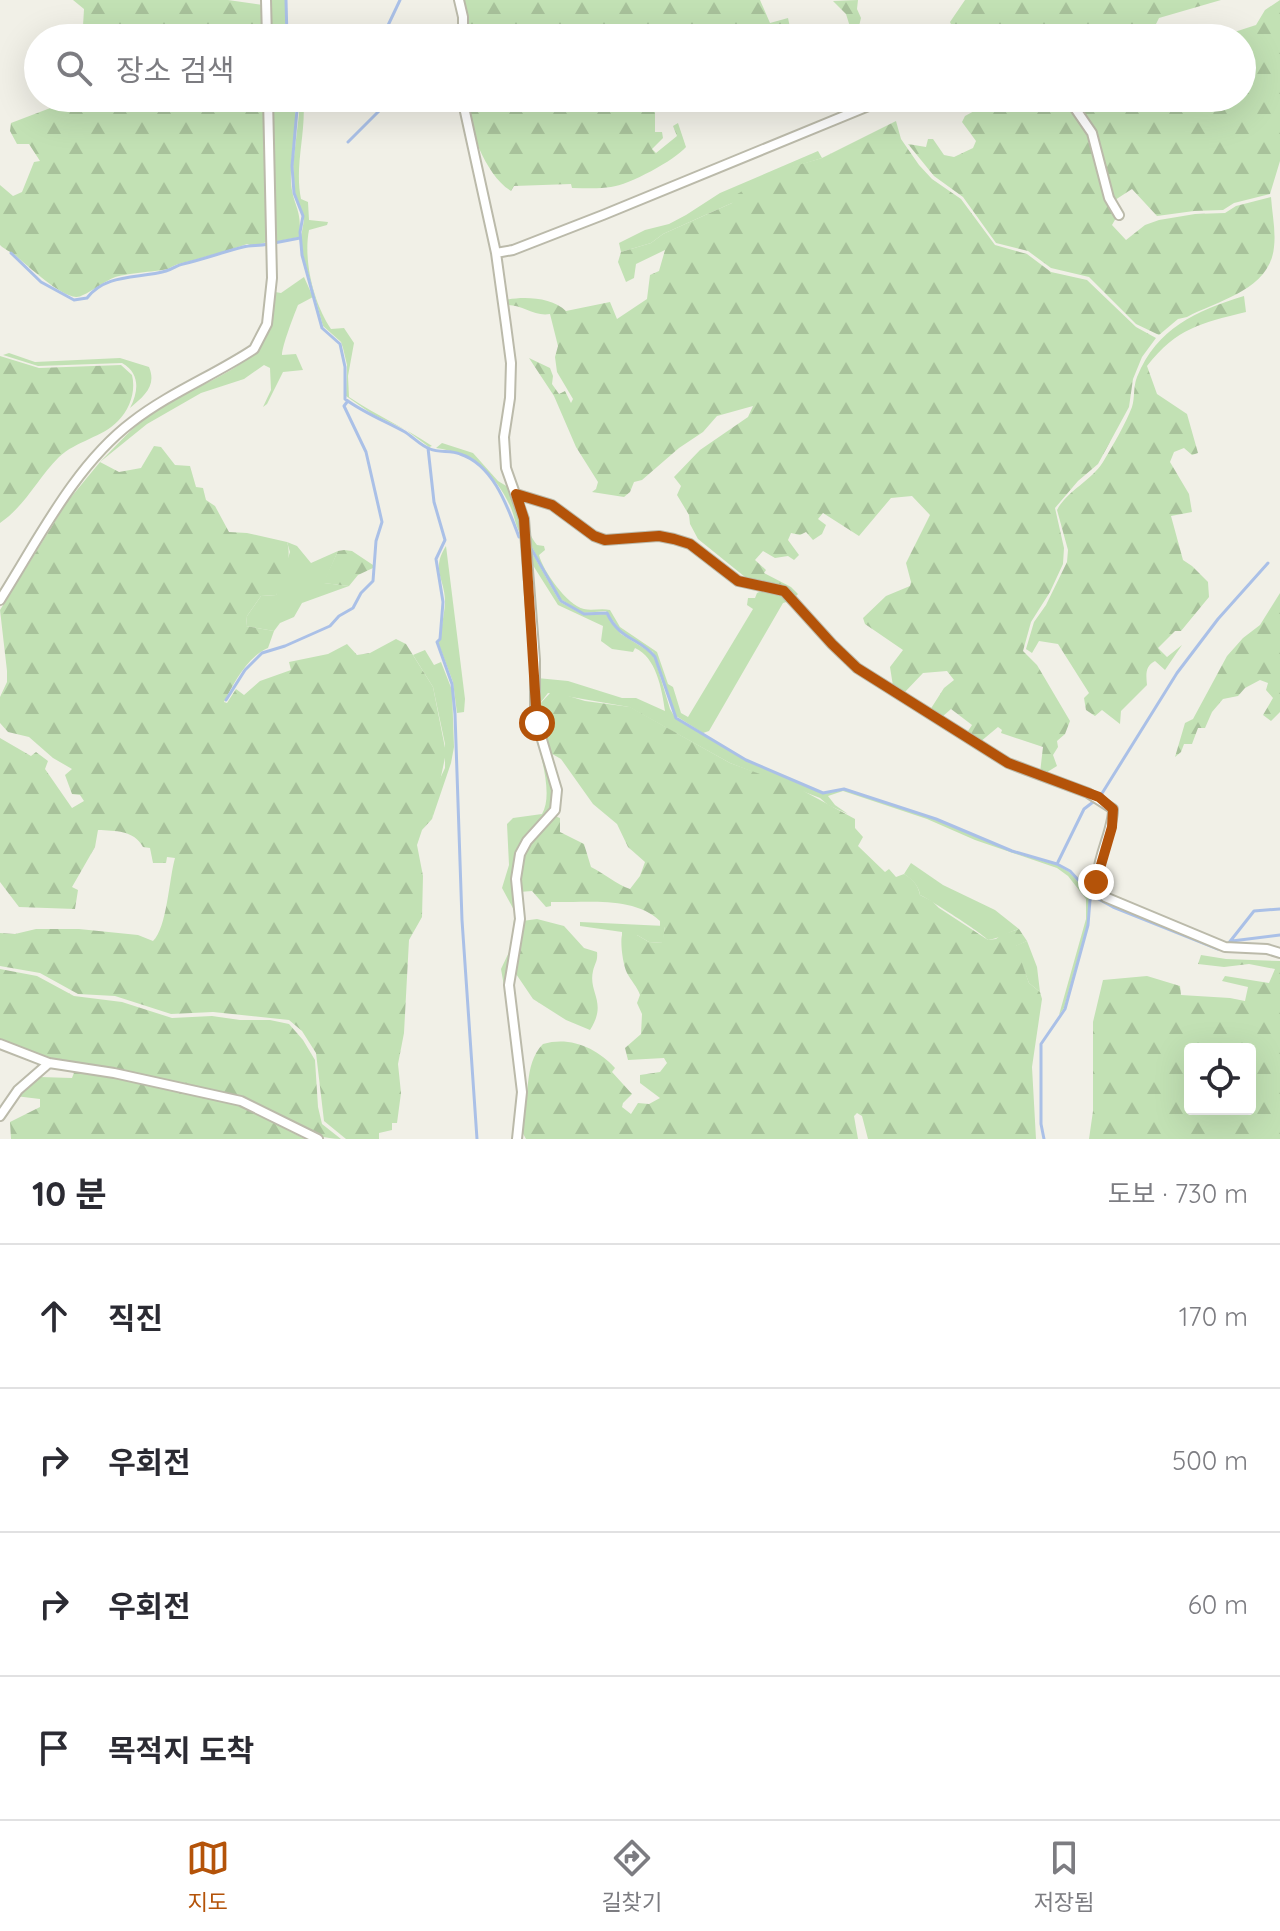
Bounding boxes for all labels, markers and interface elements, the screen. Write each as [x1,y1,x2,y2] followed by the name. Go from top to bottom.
[24,24,1256,112] search box
[52,46,96,90] icon: search
[116,51,235,89] text: 장소 검색
[519,705,555,741] route start
[1078,864,1114,900] route end
[1184,1043,1256,1115] map controls
[1184,1043,1256,1115] button: locate
[32,1172,107,1215] text: 10 분
[1108,1177,1248,1210] text: 도보 · 730 m
[32,1294,76,1338] icon: ahead
[108,1299,163,1337] text: 직진
[1179,1300,1248,1333] text: 170 m
[32,1438,76,1482] icon: right
[108,1443,191,1481] text: 우회전
[1172,1444,1248,1477] text: 500 m
[32,1582,76,1626] icon: right
[108,1587,191,1625] text: 우회전
[1188,1588,1248,1621] text: 60 m
[32,1726,76,1770] icon: arrive
[108,1731,254,1769] text: 목적지 도착
[186,1836,230,1916] tab: 지도
[601,1836,662,1916] tab: 길찾기
[1033,1836,1094,1916] tab: 저장됨

